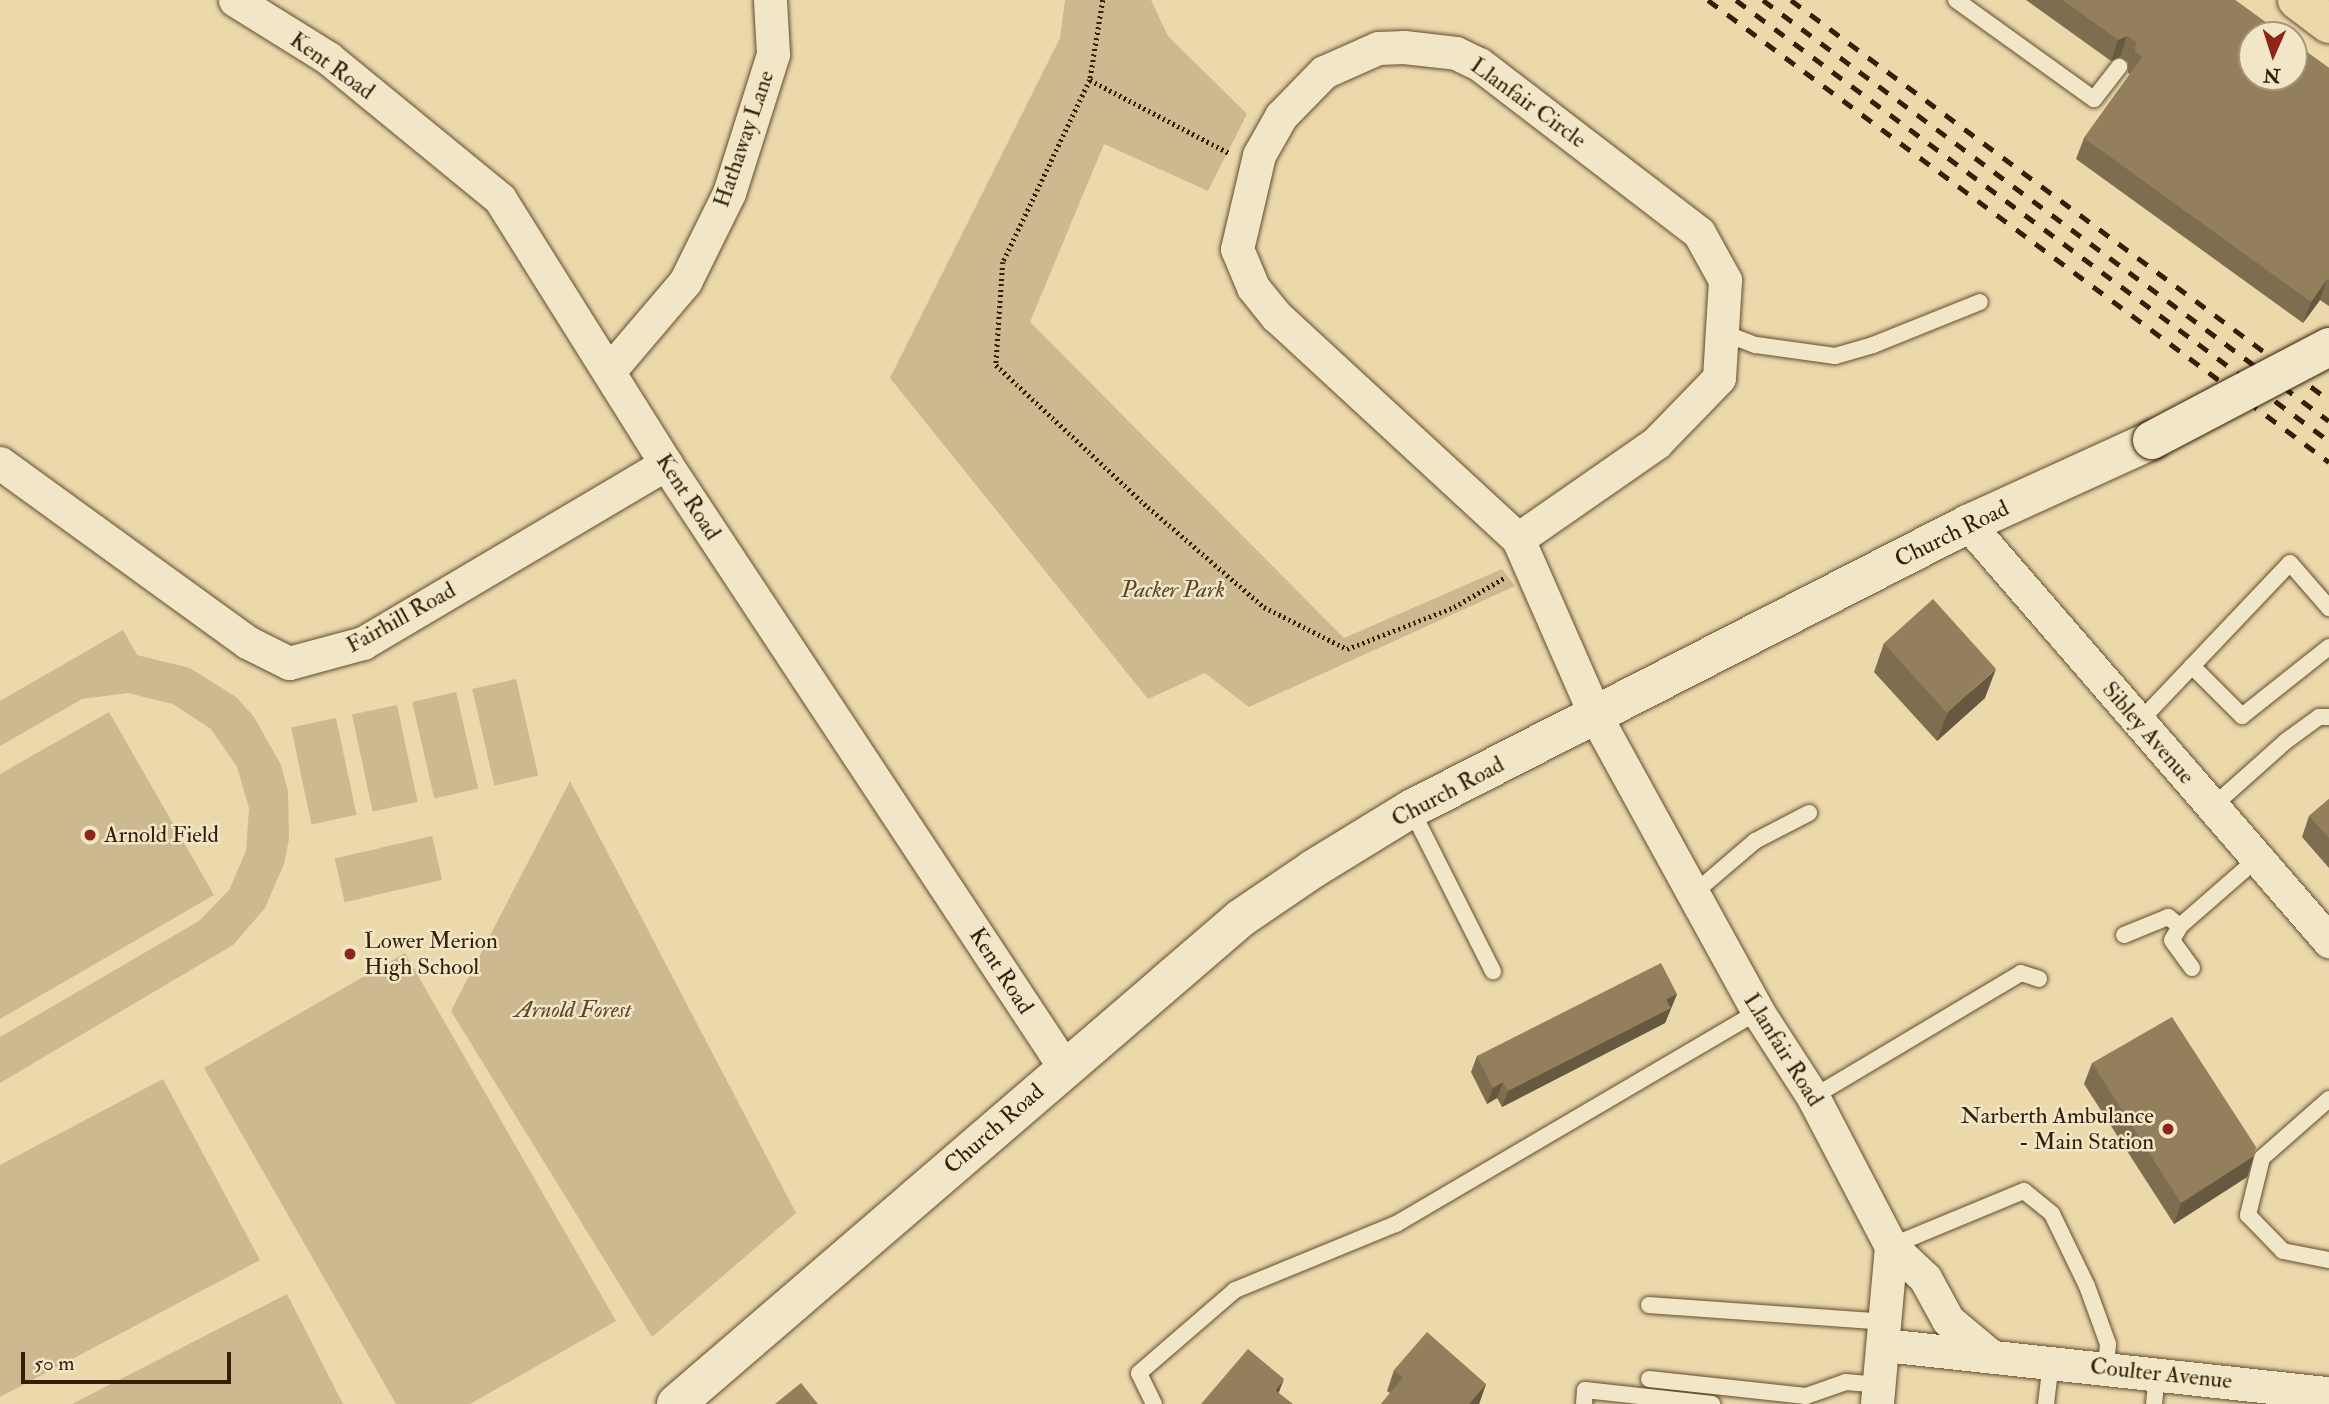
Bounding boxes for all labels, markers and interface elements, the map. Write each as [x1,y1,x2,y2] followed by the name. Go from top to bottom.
[2238,21,2308,91] north arrow
[284,26,380,106] street label: Kent Road
[1465,52,1591,154] street label: Llanfair Circle
[2263,63,2281,87] text: N
[708,67,780,211] street label: Hathaway Lane
[650,449,726,545] street label: Kent Road
[1891,495,2013,573] street label: Church Road
[1121,576,1225,604] park label: Packer Park
[342,577,460,659] street label: Fairhill Road
[2096,676,2200,790] street label: Sibley Avenue
[1387,751,1509,833] street label: Church Road
[104,821,219,849] place label: Arnold Field
[82,827,98,843] marker: Arnold Field
[963,923,1039,1019] street label: Kent Road
[364,927,498,981] place label: Lower Merion High School
[342,946,358,962] marker: Lower Merion High School
[1737,988,1829,1112] street label: Llanfair Road
[515,996,631,1024] park label: Arnold Forest
[938,1078,1050,1180] street label: Church Road
[1961,1102,2154,1156] place label: Narberth Ambulance - Main Station
[2160,1121,2176,1137] marker: Narberth Ambulance - Main Station
[24,1338,234,1382] scale bar
[34,1350,75,1377] text: 50 m
[2089,1353,2233,1395] street label: Coulter Avenue

